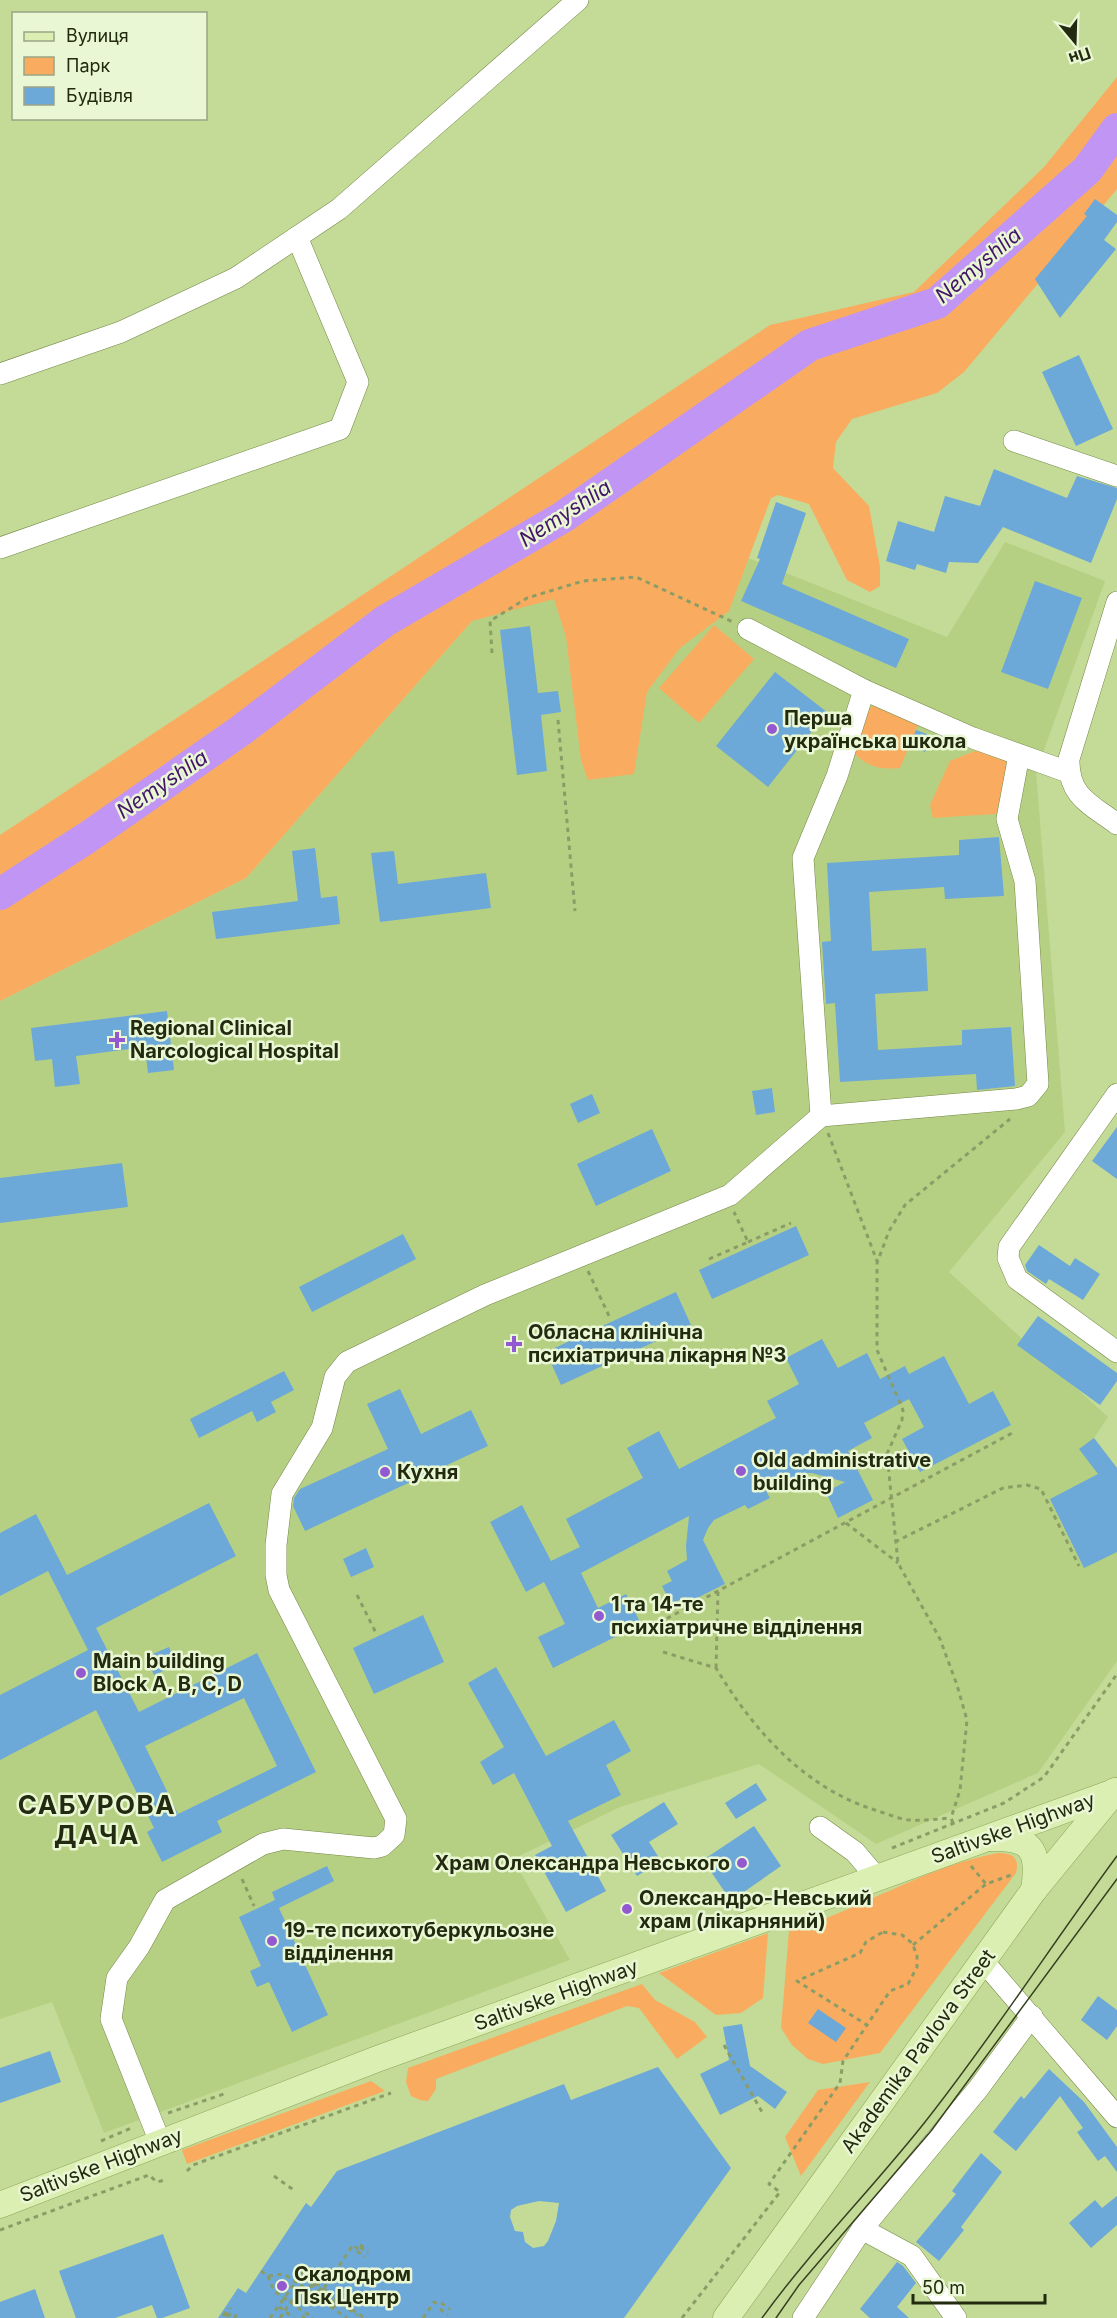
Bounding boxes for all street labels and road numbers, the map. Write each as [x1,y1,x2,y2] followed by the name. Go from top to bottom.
[928,1787,1098,1869] street label: Saltivske Highway
[836,1944,1000,2158] street label: Akademika Pavlova Street
[471,1954,641,2036] street label: Saltivske Highway
[16,2123,186,2207] street label: Saltivske Highway

